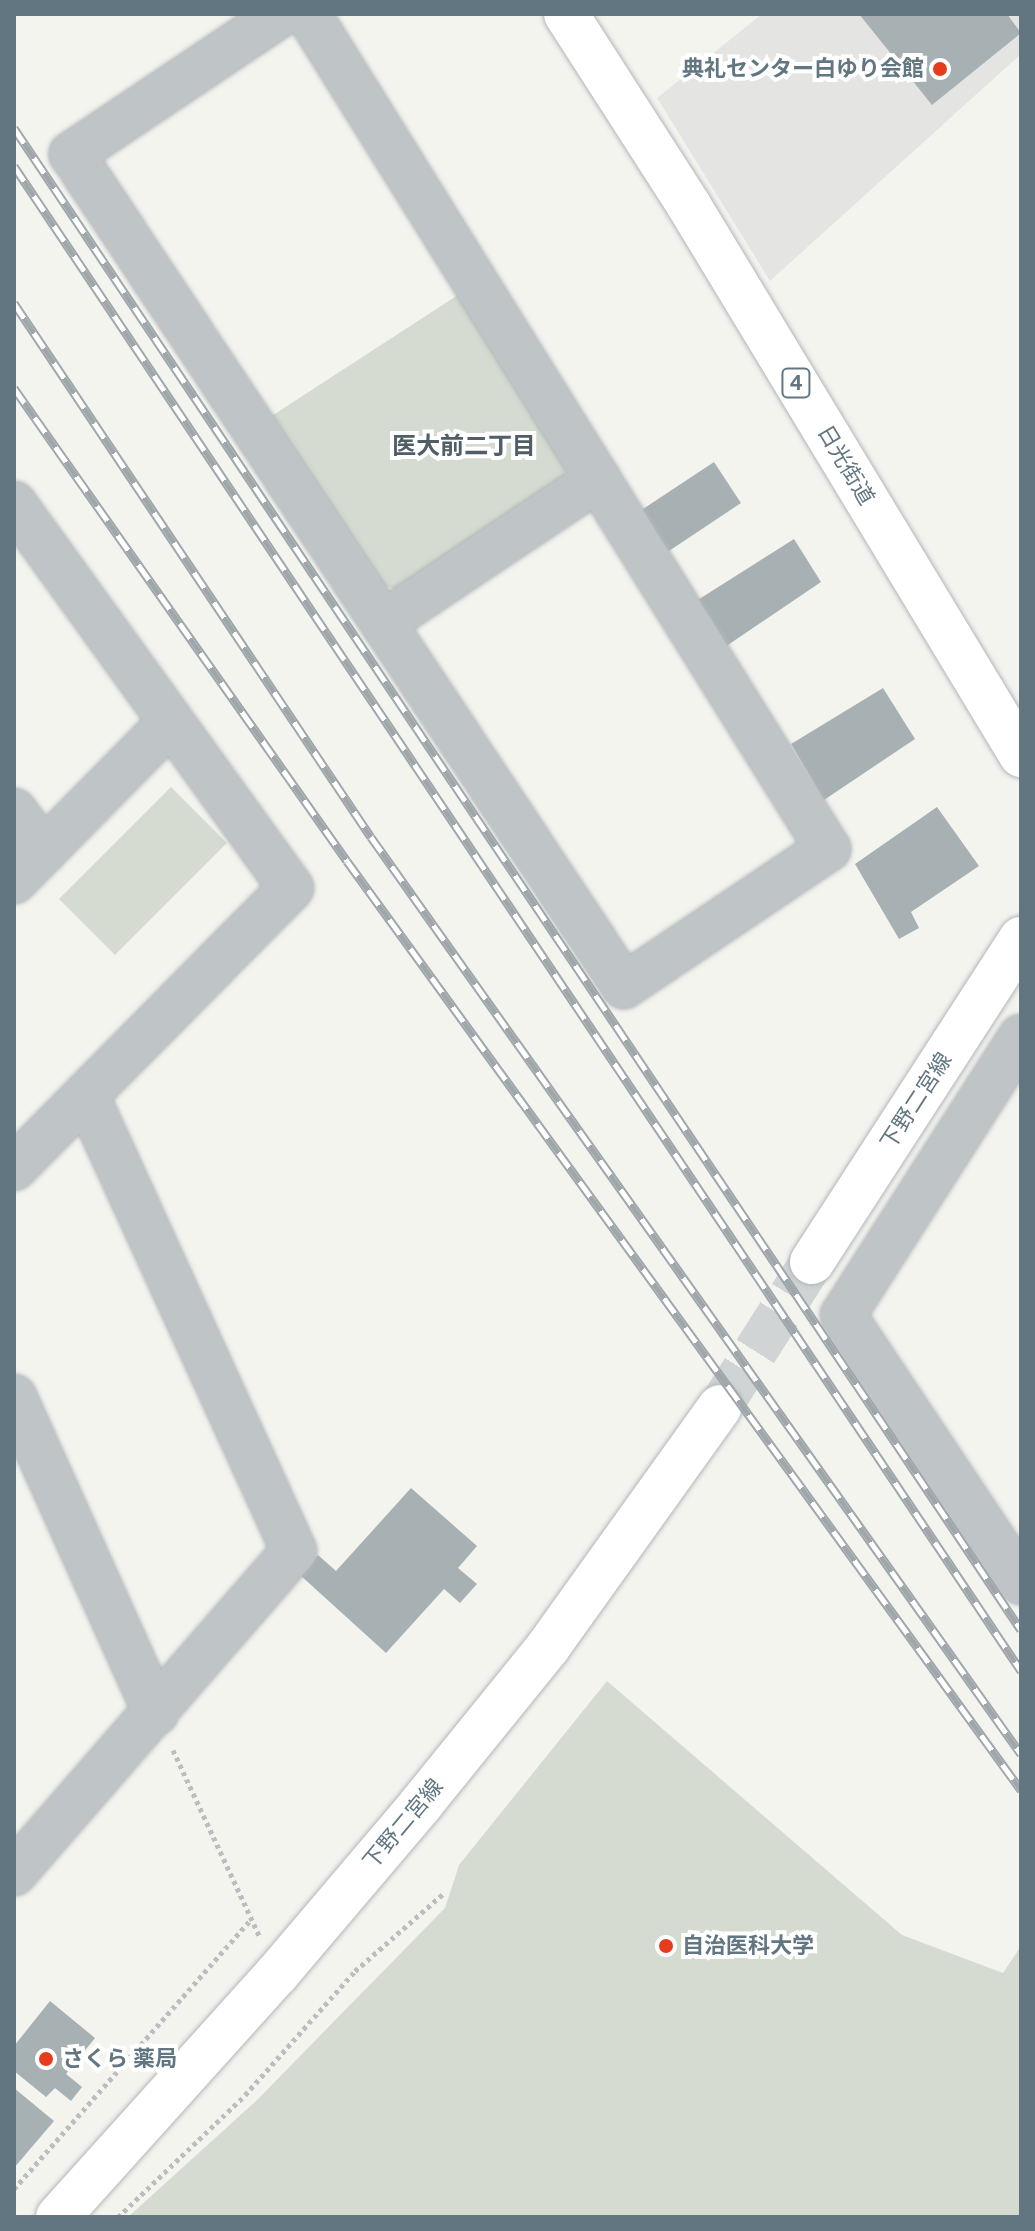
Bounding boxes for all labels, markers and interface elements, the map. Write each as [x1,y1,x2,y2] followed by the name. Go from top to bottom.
[682,56,924,82] place label: 典礼センター白ゆり会館
[931,60,949,78] marker: 典礼センター白ゆり会館
[780,367,812,399] road number: 4
[812,420,880,510] street label: 日光街道
[392,432,536,460] district label: 医大前二丁目
[875,1048,957,1154] street label: 下野二宮線
[358,1773,448,1875] street label: 下野二宮線
[682,1933,814,1959] place label: 自治医科大学
[657,1937,675,1955] marker: 自治医科大学
[62,2046,177,2072] place label: さくら 薬局
[37,2050,55,2068] marker: さくら 薬局

